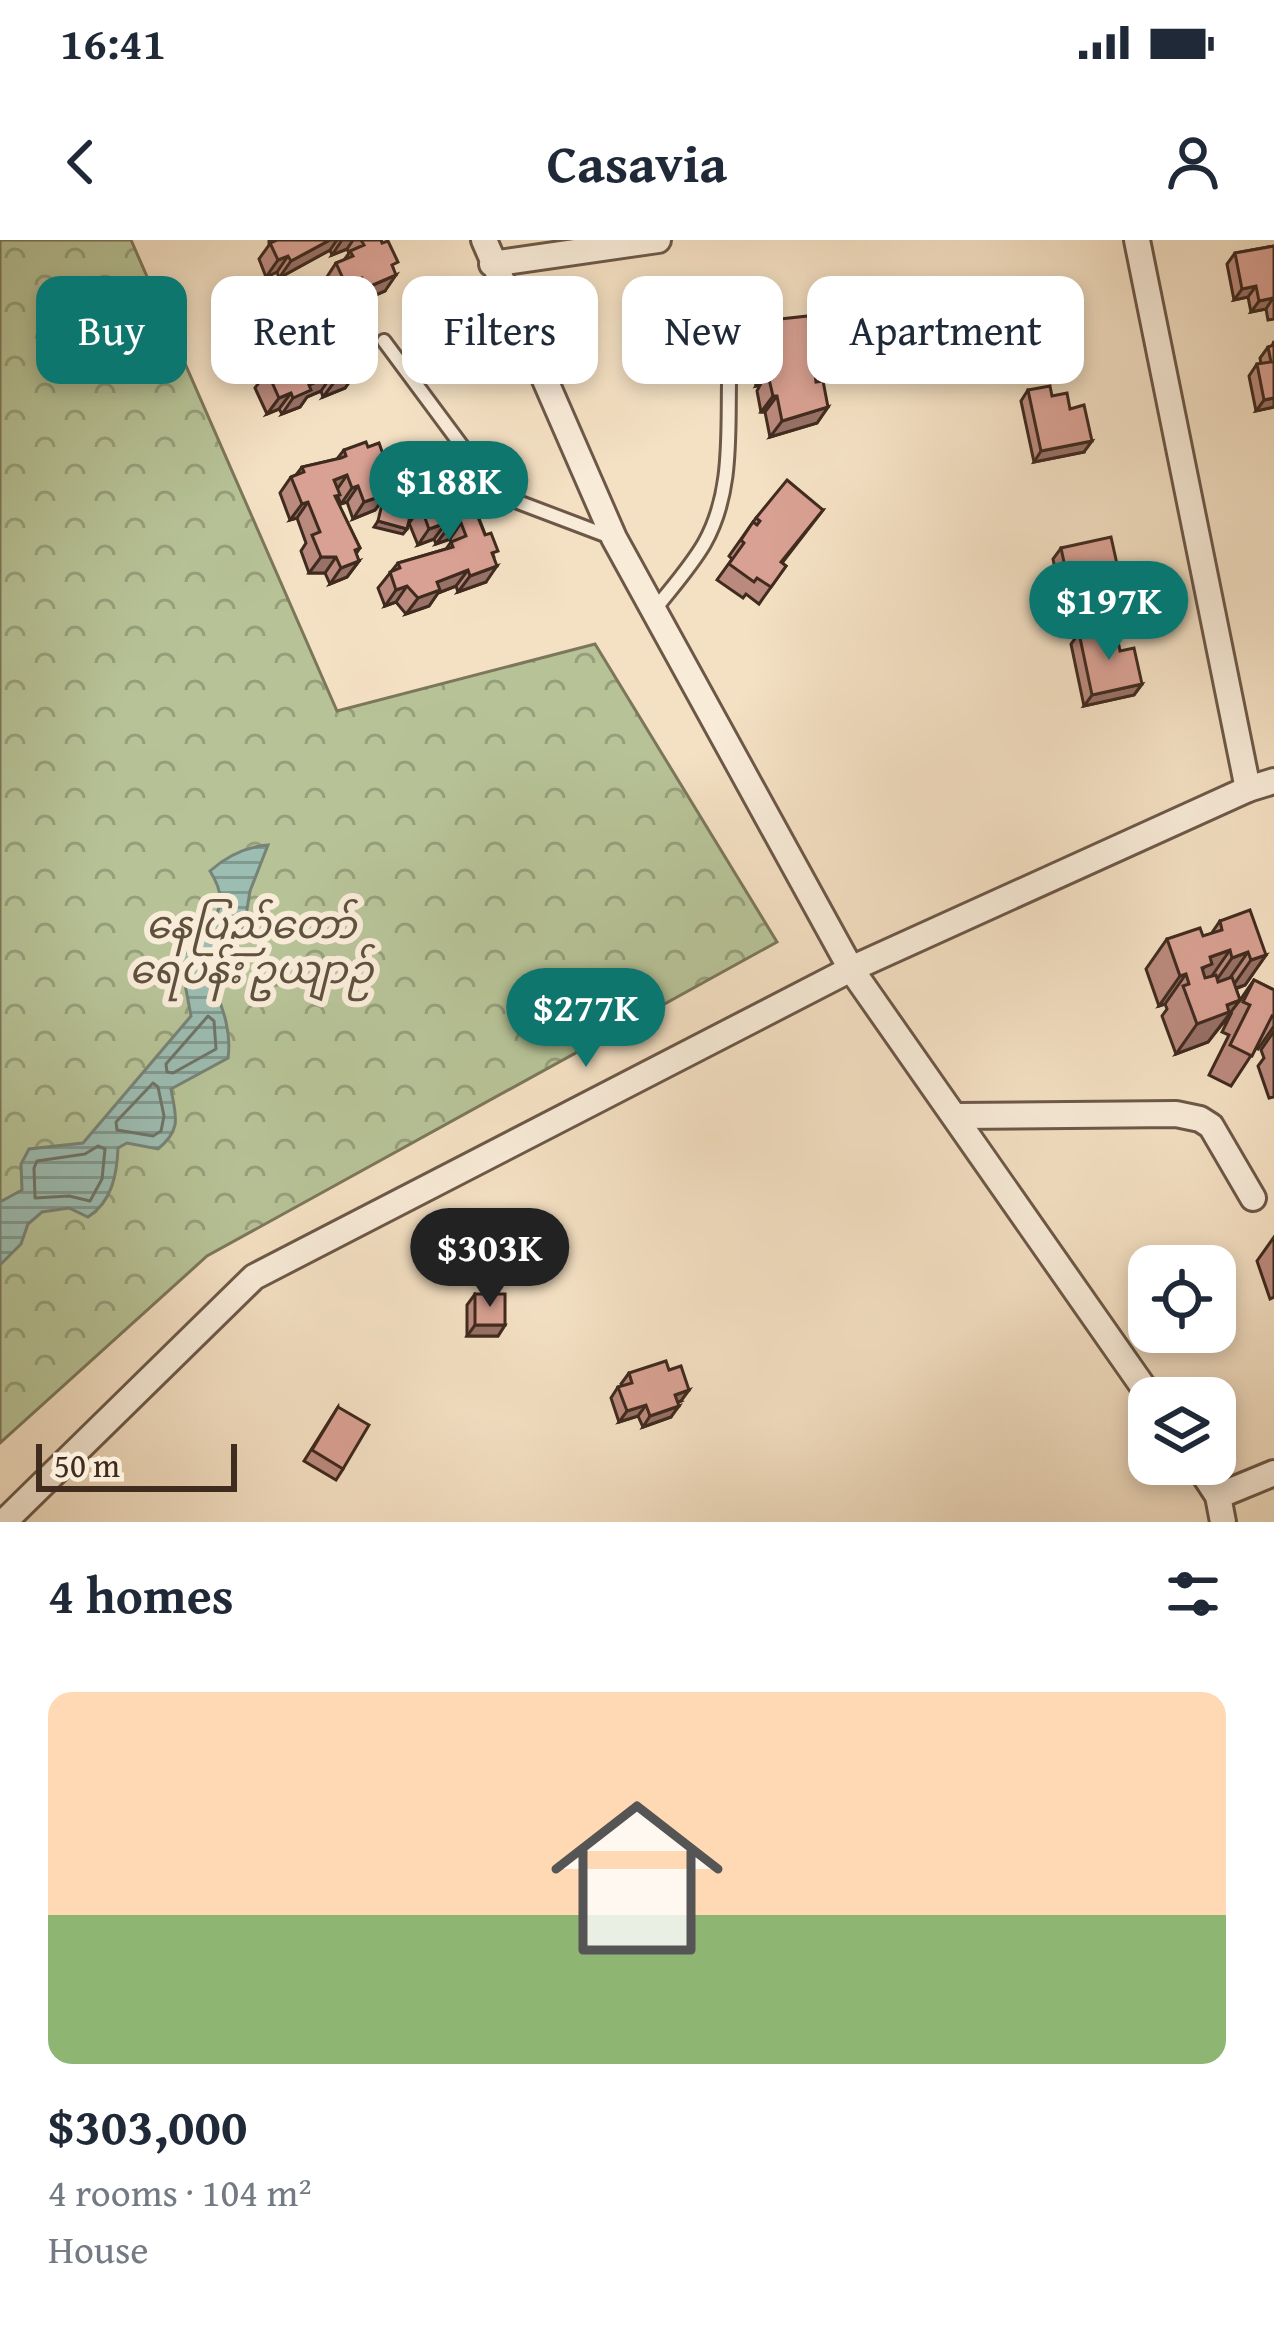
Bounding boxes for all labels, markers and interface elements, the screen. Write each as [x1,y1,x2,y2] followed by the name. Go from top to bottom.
[60,10,166,75] text: 16:41
[547,123,727,202] text: Casavia
[48,129,114,195] icon: back
[1160,129,1226,195] icon: person
[36,276,187,384] chip: Buy
[211,276,378,384] chip: Rent
[402,276,598,384] chip: Filters
[622,276,783,384] chip: New
[807,276,1084,384] chip: Apartment
[365,441,533,543] pin: $188K
[396,451,502,508] text: $188K
[1025,561,1193,663] pin: $197K
[1056,571,1162,628] text: $197K
[129,895,376,1002] park label: နေပြည်တော် ရေပန်း ဥယျာဉ်
[502,968,670,1070] pin: $277K
[533,978,639,1035] text: $277K
[406,1208,574,1310] pin: $303K
[437,1218,543,1275] text: $303K
[1128,1245,1236,1485] map controls
[1128,1245,1236,1353] button: locate
[1128,1377,1236,1485] button: layers
[36,1438,237,1491] scale bar
[54,1441,120,1489] text: 50 m
[48,1557,234,1632] text: 4 homes
[1160,1561,1226,1627] icon: filters
[529,1770,745,1986] icon: home
[48,2088,247,2163] text: $303,000
[48,2163,312,2220] text: 4 rooms · 104 m²
[48,2220,149,2277] text: House

